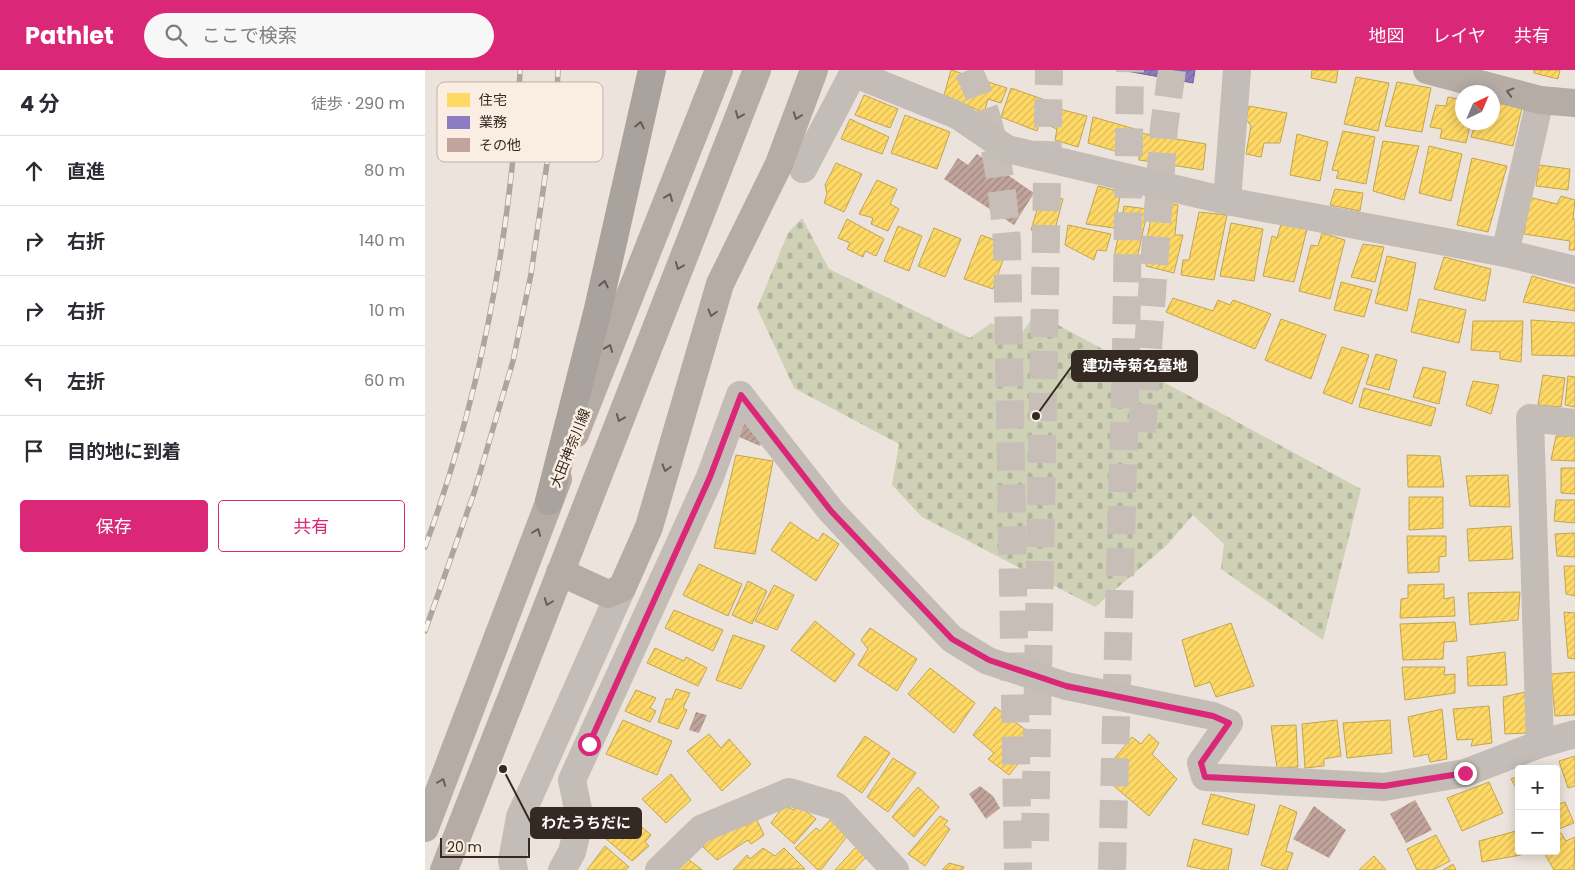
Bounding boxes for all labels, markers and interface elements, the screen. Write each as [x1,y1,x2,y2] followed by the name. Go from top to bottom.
[144,13,494,58] search box
[25,19,114,52] text: Pathlet
[162,21,190,49] icon: search
[202,22,297,49] text: ここで検索
[1369,23,1405,48] text: 地図
[1433,23,1486,48] text: レイヤ
[1514,23,1550,48] text: 共有
[437,82,603,162] legend
[1455,85,1500,130] north arrow
[1505,87,1514,98] one-way arrow
[20,89,60,118] text: 4 分
[479,90,507,110] text: 住宅
[311,92,405,115] text: 徒歩 · 290 m
[735,110,745,119] one-way arrow
[793,111,803,119] one-way arrow
[479,112,507,132] text: 業務
[634,121,645,130] one-way arrow
[479,135,521,155] text: その他
[20,157,48,185] icon: ahead
[67,158,105,185] text: 直進
[364,159,405,182] text: 80 m
[663,193,673,202] one-way arrow
[20,227,48,255] icon: right
[67,228,105,255] text: 右折
[359,229,405,252] text: 140 m
[675,262,685,270] one-way arrow
[598,279,609,288] one-way arrow
[20,297,48,325] icon: right
[67,298,105,325] text: 右折
[369,299,405,322] text: 10 m
[707,308,717,316] one-way arrow
[603,344,614,353] one-way arrow
[1072,351,1197,381] callout: 建功寺菊名墓地
[1082,355,1188,376] text: 建功寺菊名墓地
[20,367,48,395] icon: left
[67,368,105,395] text: 左折
[364,369,405,392] text: 60 m
[545,405,595,491] street label: 大田神奈川線
[615,413,625,421] one-way arrow
[20,437,48,465] icon: arrive
[67,438,181,465] text: 目的地に到着
[661,464,671,472] one-way arrow
[20,500,208,552] button: 保存
[218,500,405,552] button: 共有
[531,528,541,537] one-way arrow
[544,597,554,606] one-way arrow
[578,733,601,756] route start
[1454,762,1477,785] route end
[1515,765,1560,855] map controls
[1515,765,1560,810] button: +
[436,778,446,787] one-way arrow
[531,808,641,838] callout: わたうちだに
[1515,810,1560,855] button: −
[541,812,631,833] text: わたうちだに
[440,835,530,858] scale bar
[447,837,482,857] text: 20 m

